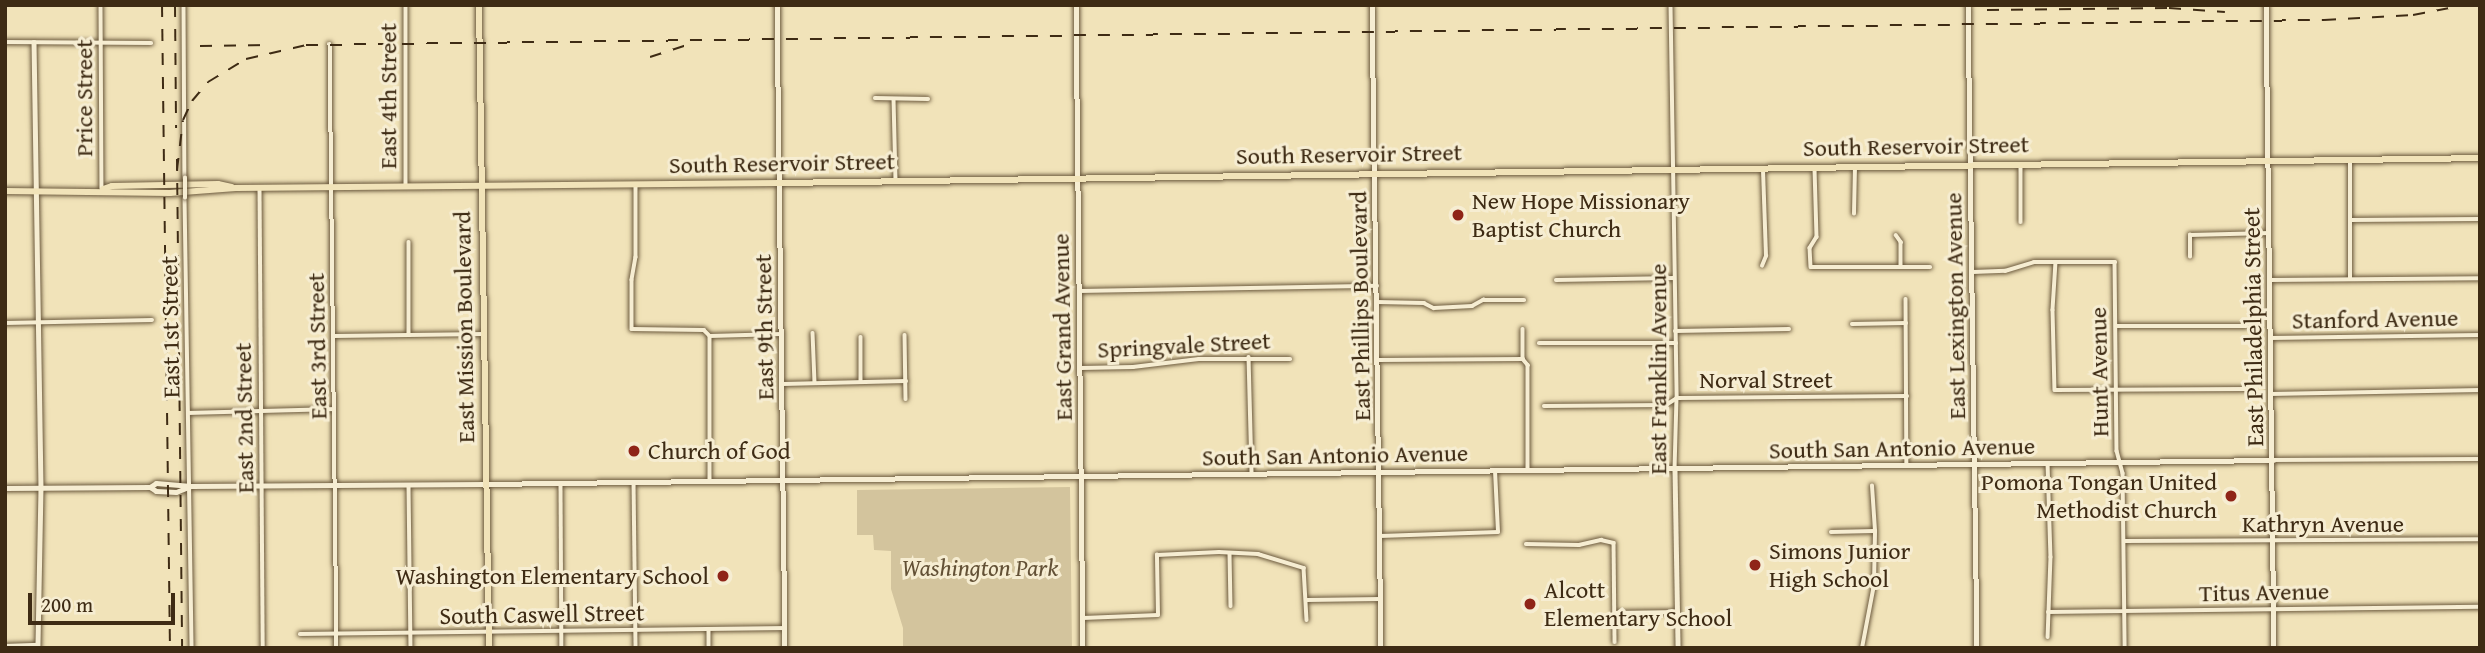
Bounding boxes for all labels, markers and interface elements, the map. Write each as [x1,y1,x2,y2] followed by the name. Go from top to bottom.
[374,23,402,169] street label: East 4th Street
[70,39,98,157] street label: Price Street
[1803,130,2029,162] street label: South Reservoir Street
[1236,138,1462,170] street label: South Reservoir Street
[669,147,895,179] street label: South Reservoir Street
[1472,187,1690,243] place label: New Hope Missionary Baptist Church
[1344,191,1376,421] street label: East Phillips Boulevard
[1939,192,1971,420] street label: East Lexington Avenue
[1450,207,1466,223] marker: New Hope Missionary Baptist Church
[2237,207,2269,447] street label: East Philadelphia Street
[448,211,480,443] street label: East Mission Boulevard
[1046,233,1078,421] street label: East Grand Avenue
[748,254,780,400] street label: East 9th Street
[154,256,186,398] street label: East 1st Street
[1644,263,1672,475] street label: East Franklin Avenue
[301,272,333,420] street label: East 3rd Street
[2292,303,2458,335] street label: Stanford Avenue
[2083,307,2115,437] street label: Hunt Avenue
[1097,326,1271,364] street label: Springvale Street
[228,342,260,494] street label: East 2nd Street
[1699,366,1833,394] street label: Norval Street
[1769,431,2035,465] street label: South San Antonio Avenue
[648,437,790,465] place label: Church of God
[1202,438,1468,472] street label: South San Antonio Avenue
[626,443,642,459] marker: Church of God
[1981,468,2217,524] place label: Pomona Tongan United Methodist Church
[2223,488,2239,504] marker: Pomona Tongan United Methodist Church
[2242,510,2404,538] street label: Kathryn Avenue
[1769,537,1910,593] place label: Simons Junior High School
[902,554,1058,582] park label: Washington Park
[1747,557,1763,573] marker: Simons Junior High School
[395,562,709,590] place label: Washington Elementary School
[715,568,731,584] marker: Washington Elementary School
[1544,576,1732,632] place label: Alcott Elementary School
[2199,576,2329,608] street label: Titus Avenue
[32,580,178,624] scale bar
[41,589,93,620] text: 200 m
[1522,596,1538,612] marker: Alcott Elementary School
[439,598,645,630] street label: South Caswell Street

